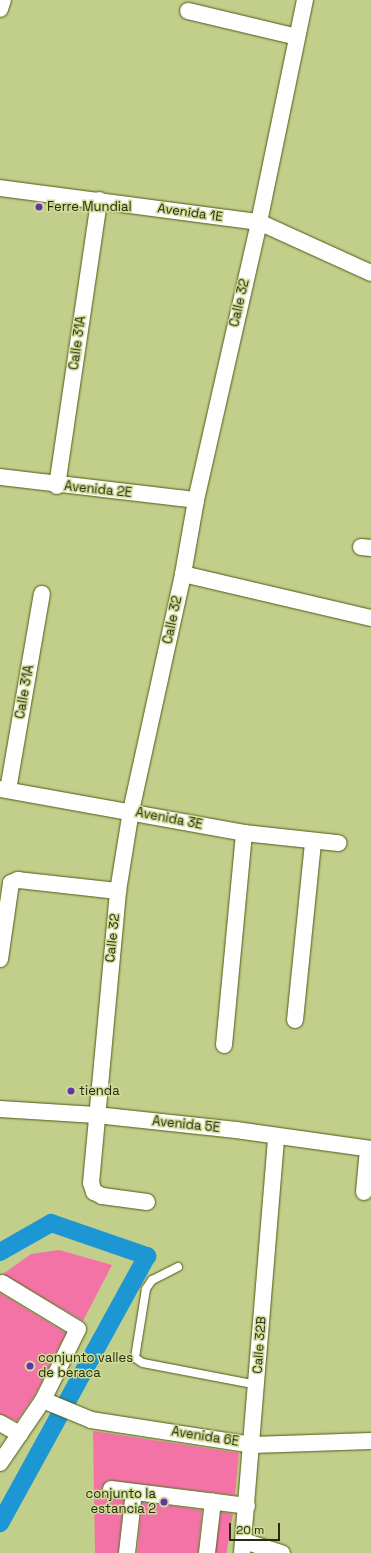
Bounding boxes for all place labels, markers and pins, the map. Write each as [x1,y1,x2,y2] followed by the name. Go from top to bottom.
[47,199,132,215] place label: Ferre Mundial
[34,202,44,212] marker: Ferre Mundial
[79,1083,120,1099] place label: tienda
[66,1086,76,1096] marker: tienda
[38,1351,133,1382] place label: conjunto valles de beraca
[25,1361,35,1371] marker: conjunto valles de beraca
[85,1487,156,1518] place label: conjunto la estancia 2
[159,1497,169,1507] marker: conjunto la estancia 2

